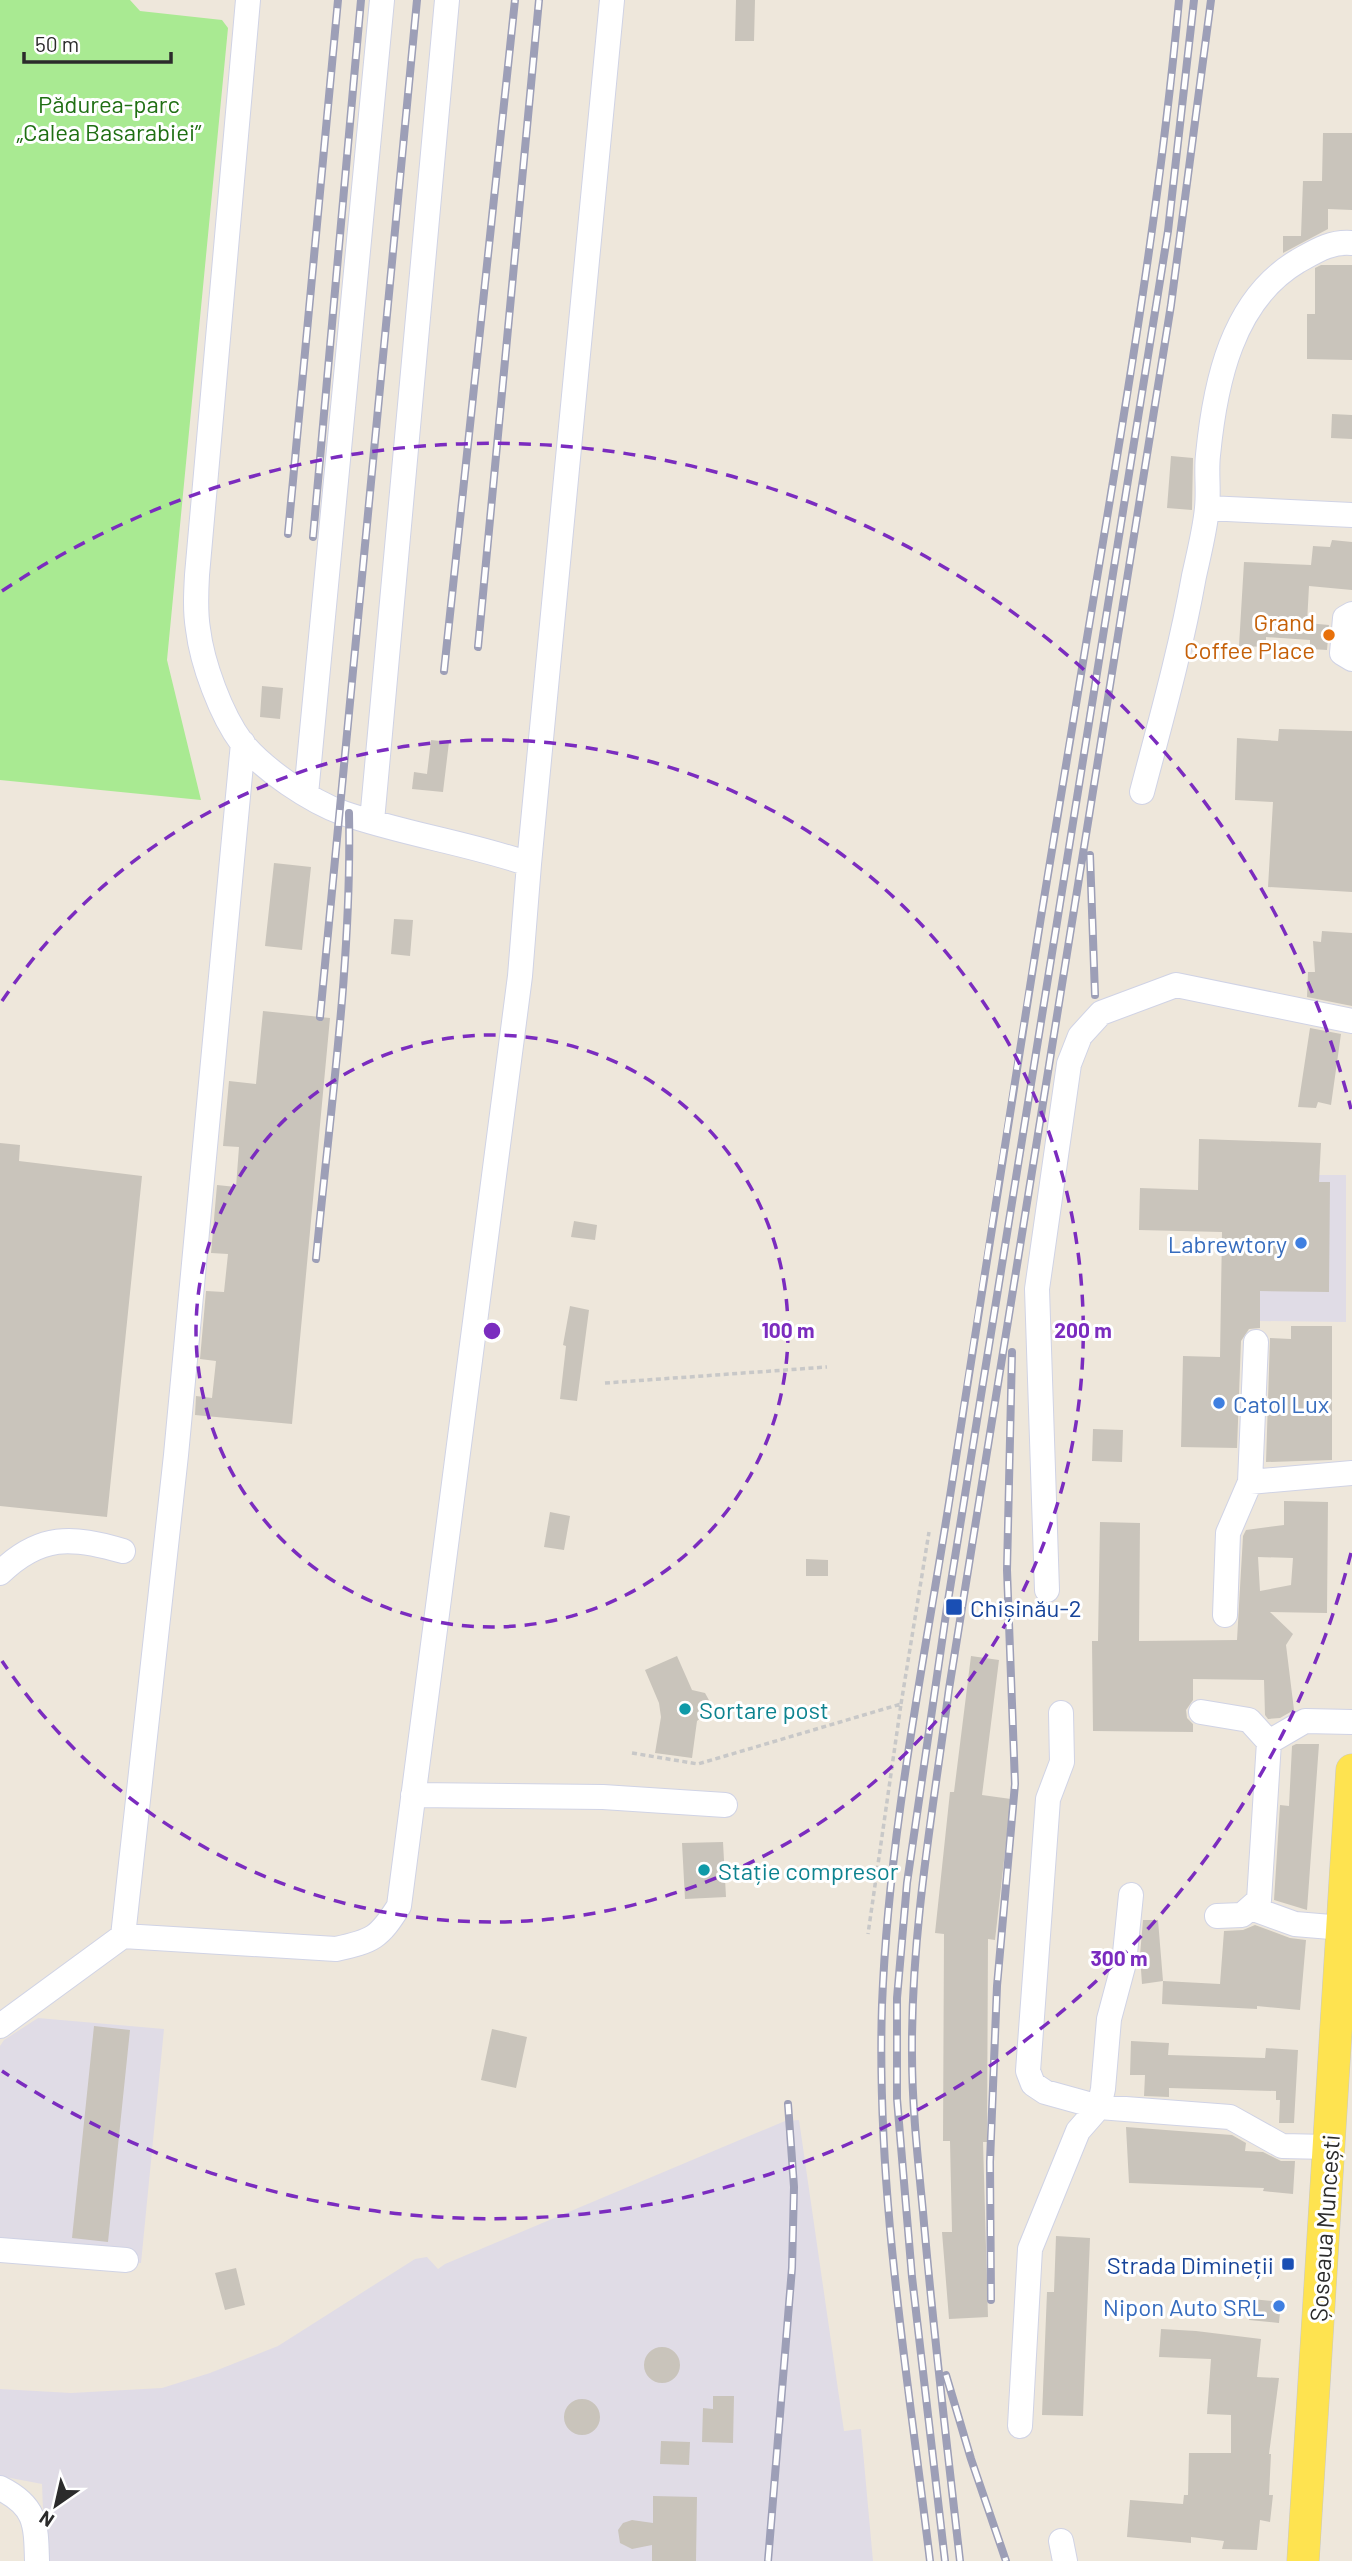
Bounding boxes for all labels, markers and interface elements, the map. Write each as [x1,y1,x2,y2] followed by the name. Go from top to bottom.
[24,21,172,65] scale bar
[35,31,79,56] text: 50 m
[17,89,202,146] park label: Pădurea-parc „Calea Basarabiei”
[1184,607,1315,664] place label: Grand Coffee Place
[1321,627,1337,643] marker: Grand Coffee Place
[1168,1229,1287,1258] place label: Labrewtory
[1293,1235,1309,1251] marker: Labrewtory
[761,1317,815,1342] text: 100 m
[1054,1317,1112,1342] text: 200 m
[480,1319,504,1343] centre of rings
[1233,1389,1329,1418] place label: Catol Lux
[1211,1395,1227,1411] marker: Catol Lux
[970,1593,1082,1622] place label: Chișinău-2
[944,1597,964,1617] marker: Chișinău-2
[699,1695,829,1724] place label: Sortare post
[677,1701,693,1717] marker: Sortare post
[718,1856,899,1885] place label: Stație compresor
[696,1862,712,1878] marker: Stație compresor
[1090,1945,1148,1970] text: 300 m
[1303,2133,1345,2323] street label: Șoseaua Muncești
[1107,2250,1274,2279] place label: Strada Dimineții
[1280,2256,1296,2272] marker: Strada Dimineții
[1103,2292,1265,2321] place label: Nipon Auto SRL
[1271,2298,1287,2314] marker: Nipon Auto SRL
[21,2470,91,2540] north arrow
[35,2506,58,2533] text: N

